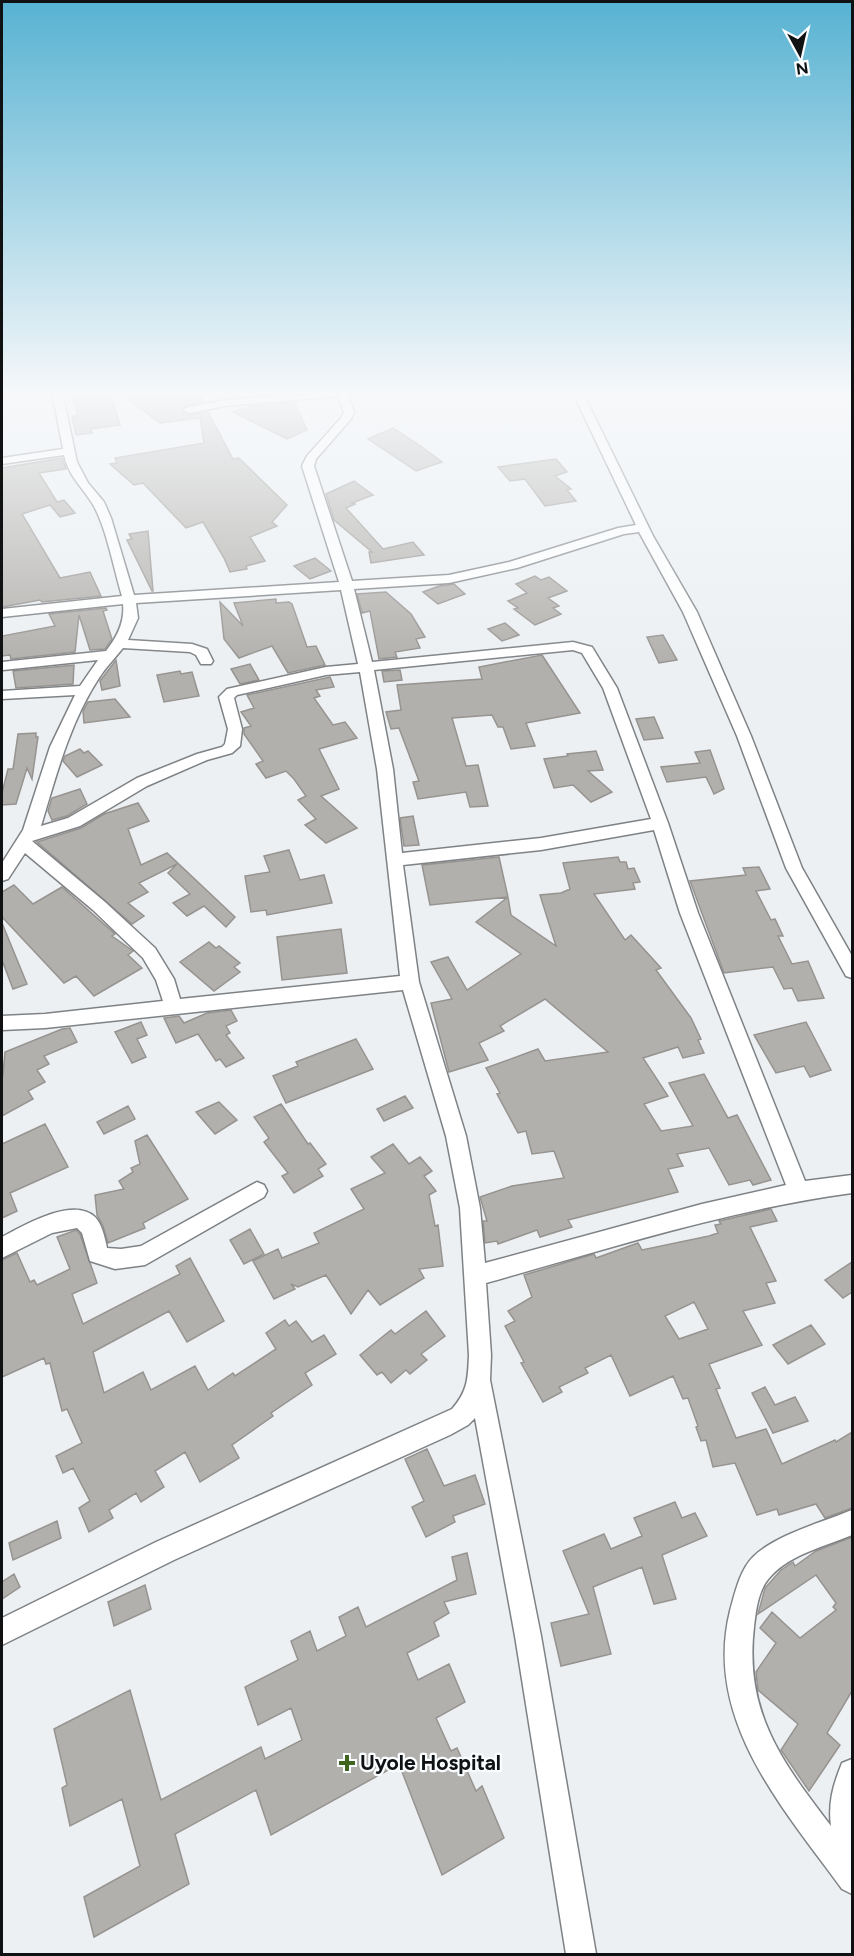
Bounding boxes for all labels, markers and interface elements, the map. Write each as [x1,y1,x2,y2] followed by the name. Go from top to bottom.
[770,24,830,84] north arrow
[795,58,809,79] text: N
[360,1750,501,1775] place label: Uyole Hospital
[338,1754,356,1772] marker: Uyole Hospital

